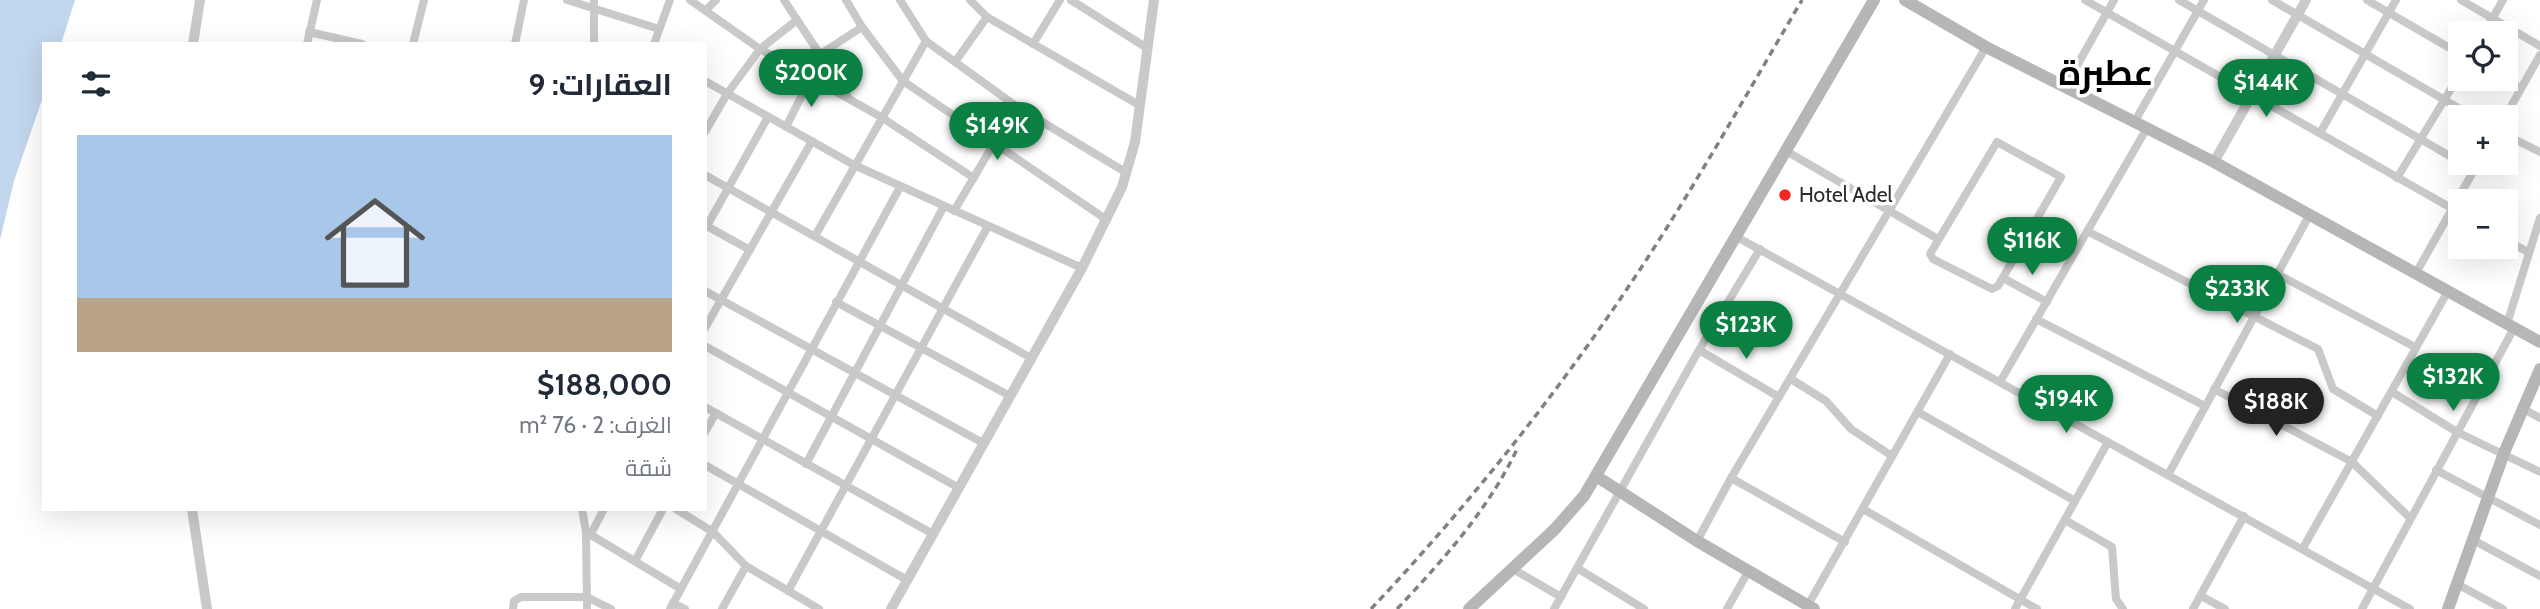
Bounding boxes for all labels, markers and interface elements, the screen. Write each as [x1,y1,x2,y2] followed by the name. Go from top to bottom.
[2448,21,2518,259] map controls
[2448,21,2518,91] button: locate
[762,50,860,109] pin: $200K
[2059,51,2153,94] district label: عطبرة
[775,58,847,86] text: $200K
[2217,60,2315,119] pin: $144K
[77,65,115,103] icon: filters
[528,66,672,103] text: العقارات: 9
[2234,68,2298,96] text: $144K
[948,102,1046,162] pin: $149K
[2448,105,2518,175] button: +
[965,111,1029,139] text: $149K
[312,180,438,306] icon: home
[1799,182,1892,207] place label: Hotel Adel
[1777,187,1793,203] marker: Hotel Adel
[2448,189,2518,259] button: −
[1983,218,2081,277] pin: $116K
[2003,226,2061,254] text: $116K
[2188,266,2286,325] pin: $233K
[2205,274,2269,302] text: $233K
[1697,302,1795,361] pin: $123K
[1716,310,1776,338] text: $123K
[2404,354,2502,413] pin: $132K
[2423,362,2483,390] text: $132K
[537,366,672,403] text: $188,000
[2017,376,2115,435] pin: $194K
[2227,378,2325,438] pin: $188K
[2034,384,2098,412] text: $194K
[2244,387,2308,415] text: $188K
[519,411,672,439] text: الغرف: 2 · 76 m²
[625,454,672,482] text: شقة

